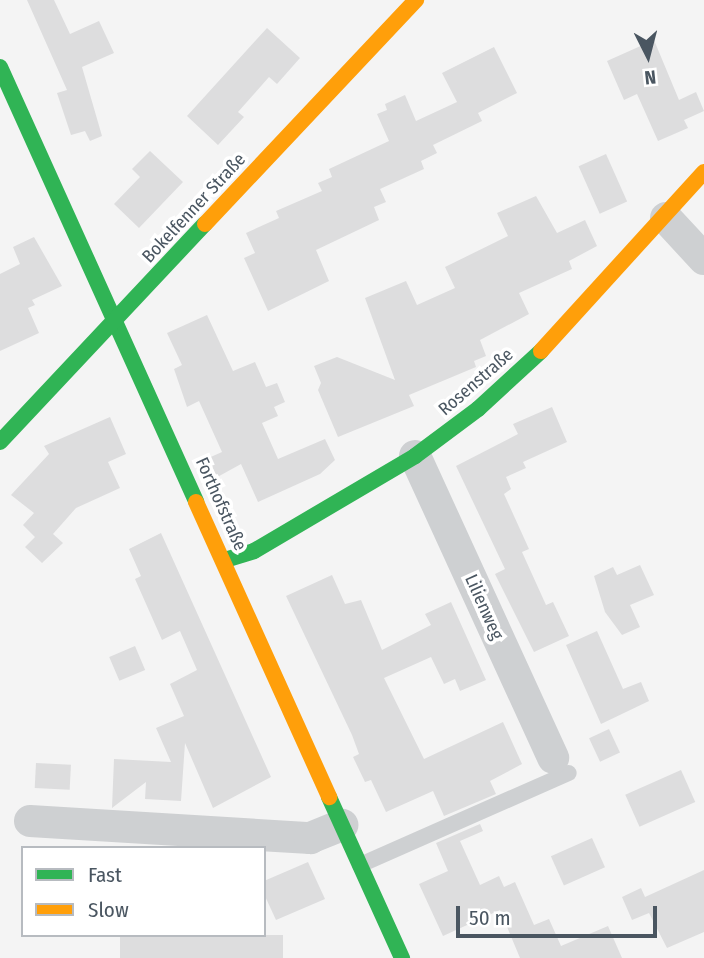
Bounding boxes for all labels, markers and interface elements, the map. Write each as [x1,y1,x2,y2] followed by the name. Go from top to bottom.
[613,21,683,91] north arrow
[643,65,657,89] text: N
[138,149,250,267] street label: Bokelfenner Straße
[434,344,518,420] street label: Rosenstraße
[191,454,251,554] street label: Forthofstraße
[460,571,508,643] street label: Lilienweg
[21,846,266,937] legend
[88,862,122,888] text: Fast
[459,892,660,936] scale bar
[88,897,129,923] text: Slow
[469,905,511,931] text: 50 m

